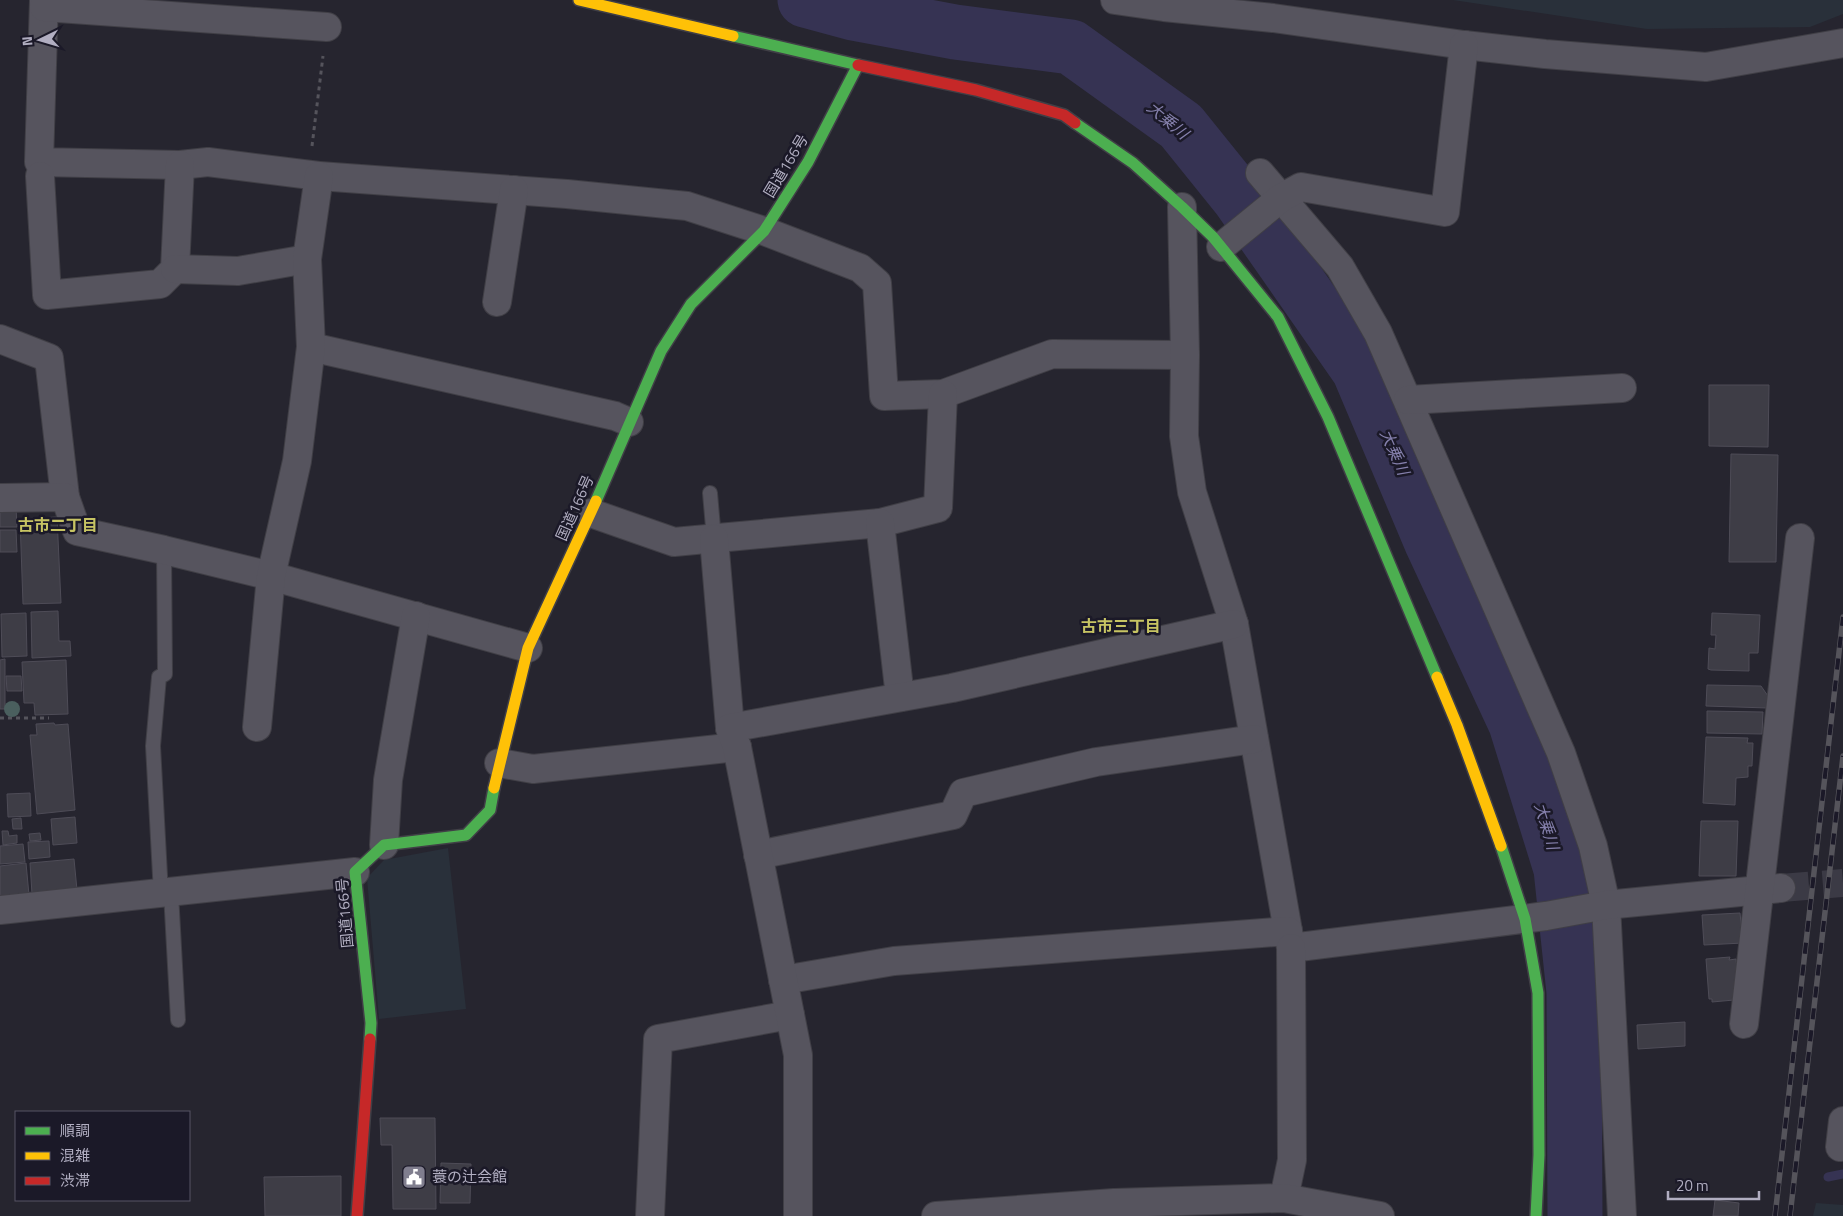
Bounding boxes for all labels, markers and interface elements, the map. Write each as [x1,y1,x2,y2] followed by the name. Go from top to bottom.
[15,15,65,65] north arrow
[16,35,37,47] text: N
[1142,95,1196,146] water label: 大乗川
[758,130,814,202] street label: 国道166号
[1374,425,1417,481] water label: 大乗川
[550,471,599,545] street label: 国道166号
[18,513,98,537] district label: 古市二丁目
[1081,614,1161,638] district label: 古市三丁目
[1529,800,1566,854] water label: 大乗川
[330,877,359,949] street label: 国道166号
[15,1111,190,1201] legend
[60,1119,90,1142] text: 順調
[60,1144,90,1167] text: 混雑
[401,1164,427,1190] public building icon: 蓑の辻会館
[432,1165,507,1188] place label: 蓑の辻会館
[1668,1168,1759,1200] scale bar
[60,1169,90,1192] text: 渋滞
[1676,1174,1709,1197] text: 20 m

